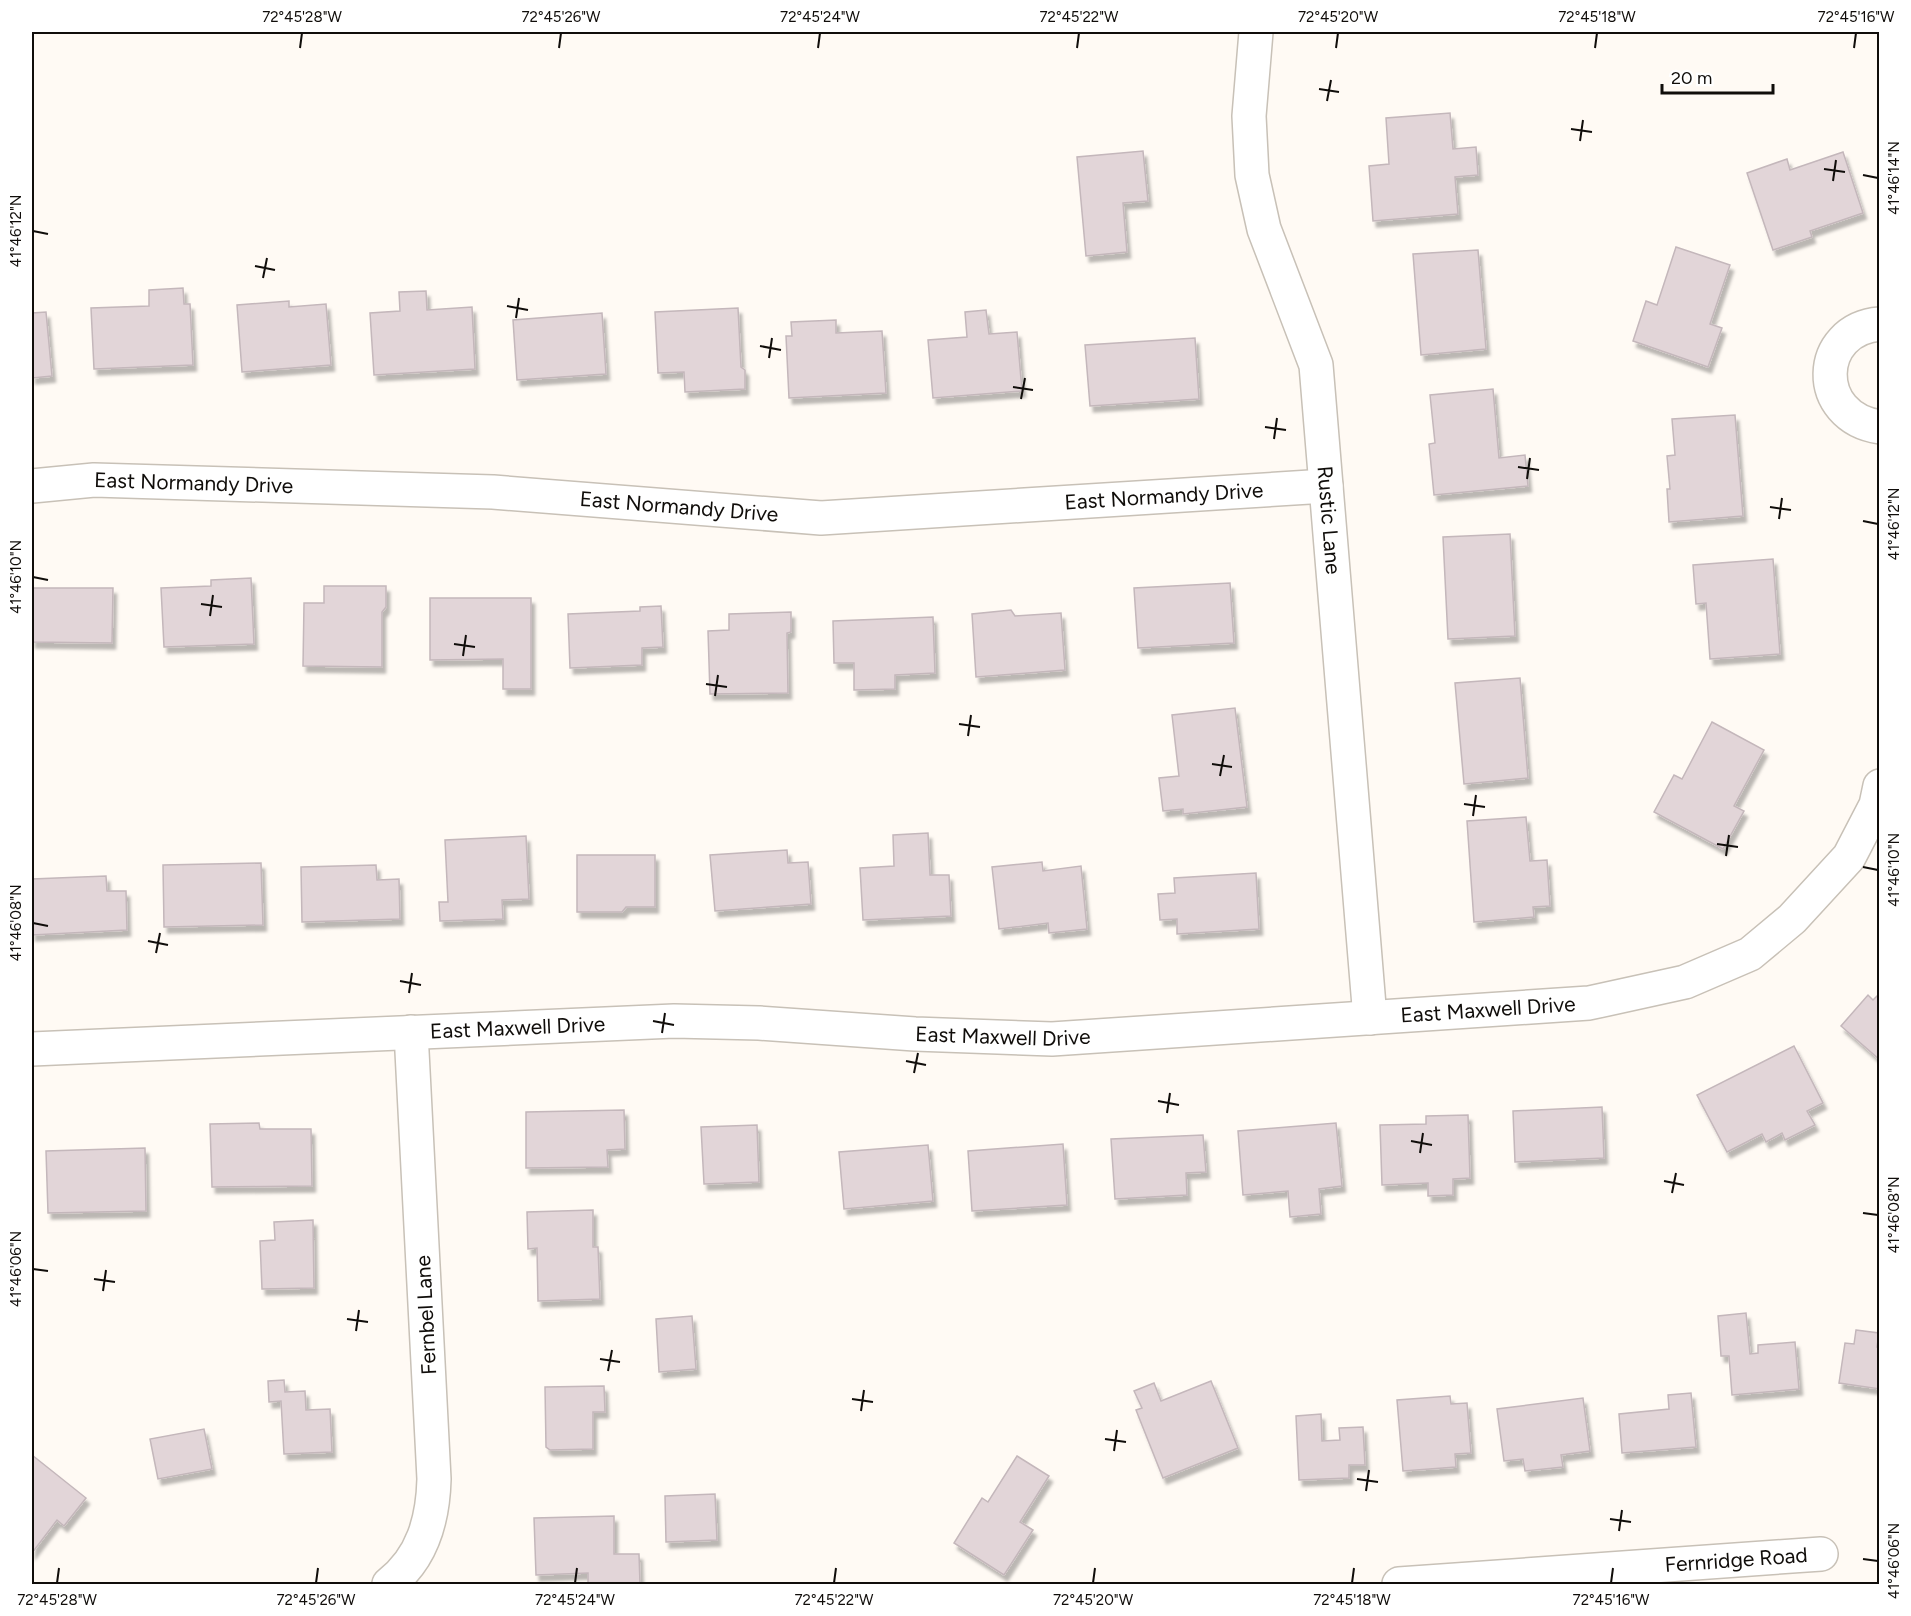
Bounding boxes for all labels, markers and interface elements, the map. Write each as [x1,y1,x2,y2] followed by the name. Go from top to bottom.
[262,8,342,26] text: 72°45'28"W
[522,8,601,26] text: 72°45'26"W
[780,8,861,26] text: 72°45'24"W
[1040,8,1119,26] text: 72°45'22"W
[1298,8,1379,26] text: 72°45'20"W
[1558,8,1636,26] text: 72°45'18"W
[1818,8,1895,26] text: 72°45'16"W
[1662,57,1773,95] scale bar
[1671,67,1712,89] text: 20 m
[1885,141,1903,215] text: 41°46'14"N
[7,195,25,267] text: 41°46'12"N
[1312,465,1346,575] street label: Rustic Lane
[94,467,294,498] street label: East Normandy Drive
[1064,477,1264,515] street label: East Normandy Drive
[579,486,779,527] street label: East Normandy Drive
[1885,488,1903,560] text: 41°46'12"N
[7,540,25,614] text: 41°46'10"N
[1885,833,1903,907] text: 41°46'10"N
[7,884,25,962] text: 41°46'08"N
[1400,991,1576,1028] street label: East Maxwell Drive
[429,1011,606,1044] street label: East Maxwell Drive
[915,1021,1091,1051] street label: East Maxwell Drive
[1885,1176,1903,1254] text: 41°46'08"N
[7,1231,25,1307] text: 41°46'06"N
[410,1254,441,1376] street label: Fernbel Lane
[1885,1523,1903,1599] text: 41°46'06"N
[1664,1542,1808,1577] street label: Fernridge Road
[17,1591,97,1609] text: 72°45'28"W
[277,1591,356,1609] text: 72°45'26"W
[535,1591,616,1609] text: 72°45'24"W
[795,1591,874,1609] text: 72°45'22"W
[1053,1591,1134,1609] text: 72°45'20"W
[1313,1591,1391,1609] text: 72°45'18"W
[1573,1591,1650,1609] text: 72°45'16"W

